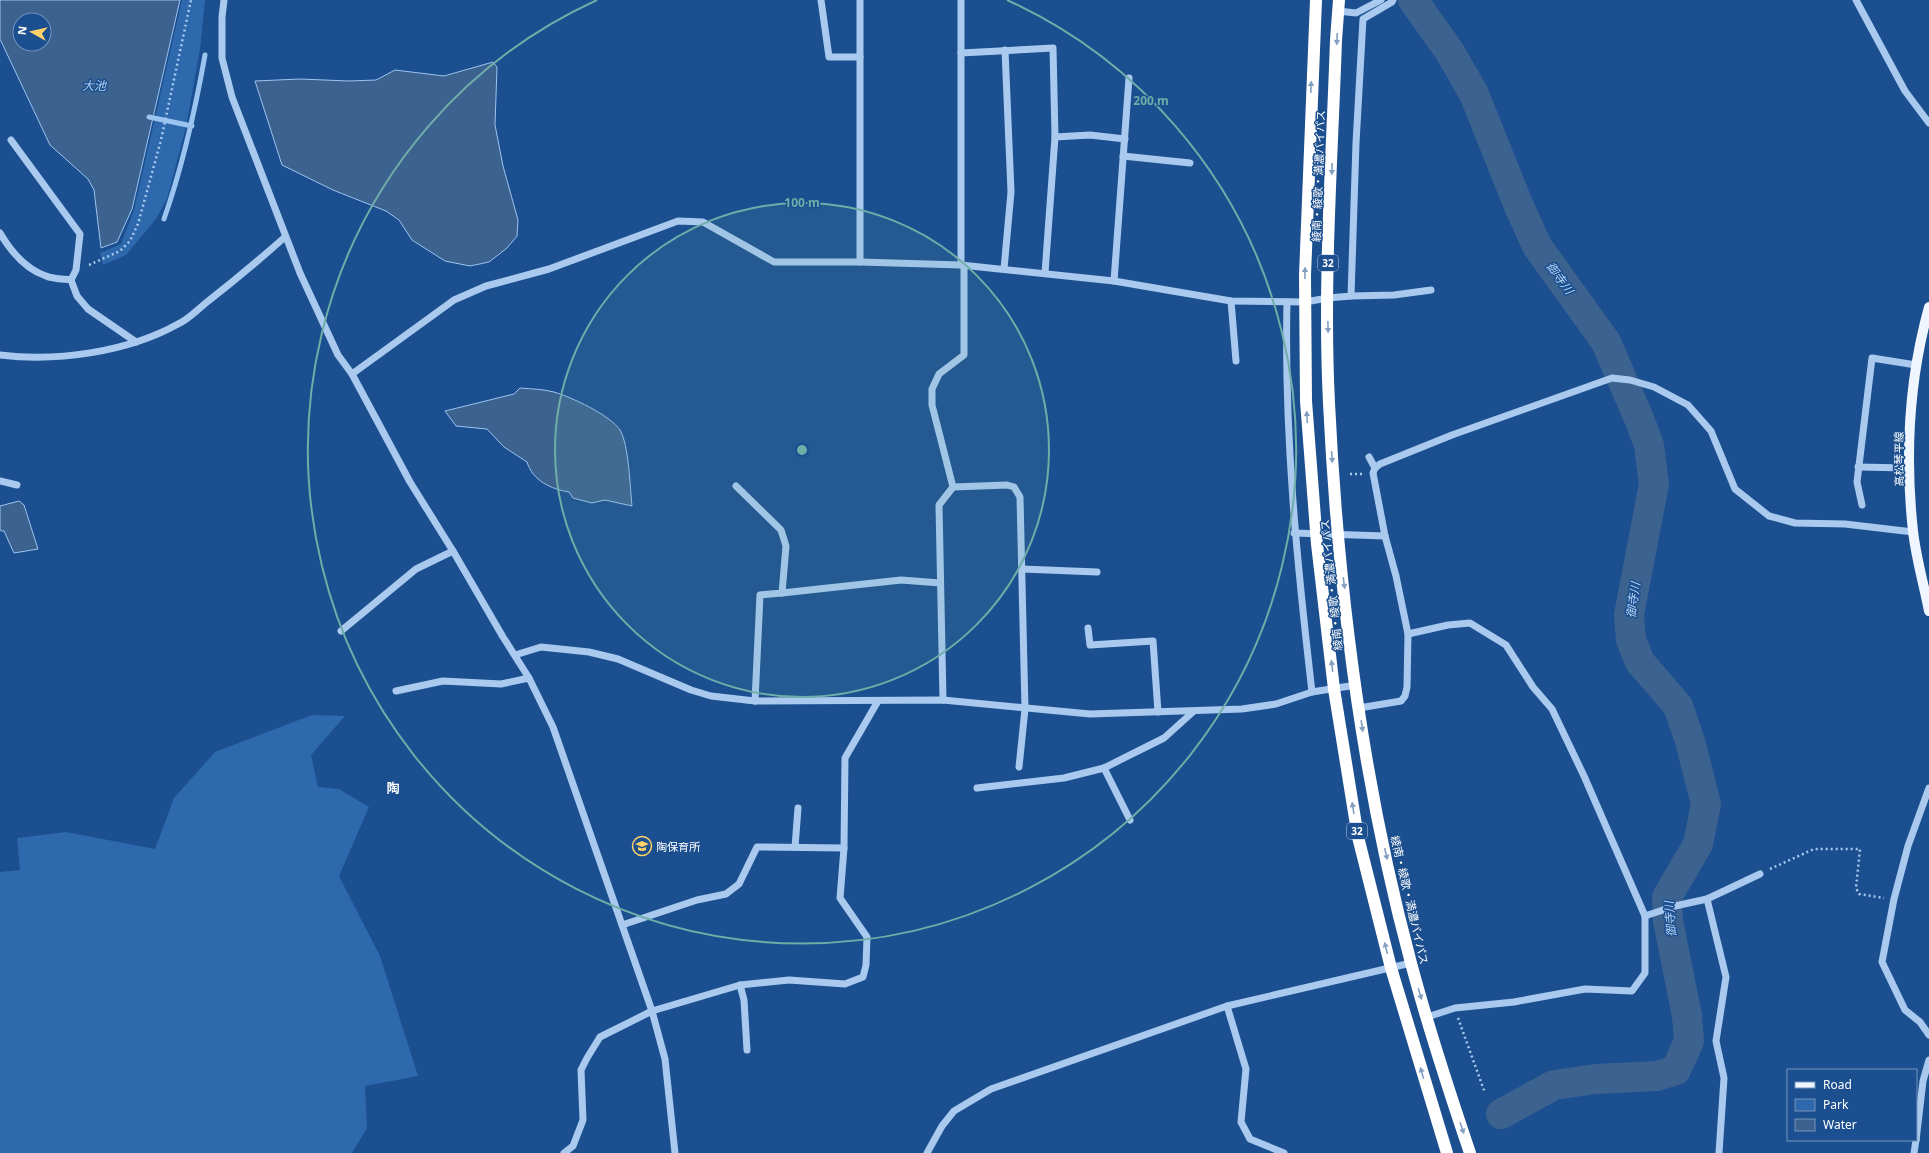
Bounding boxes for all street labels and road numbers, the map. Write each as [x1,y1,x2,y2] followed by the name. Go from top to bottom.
[1308,110,1328,242] street label: 綾南・綾歌・満濃バイパス
[1318,255,1338,271] road number: 32
[1891,432,1906,487] street label: 高松琴平線
[1317,519,1345,651] street label: 綾南・綾歌・満濃バイパス
[1347,823,1367,839] road number: 32
[1388,834,1432,966] street label: 綾南・綾歌・満濃バイパス

